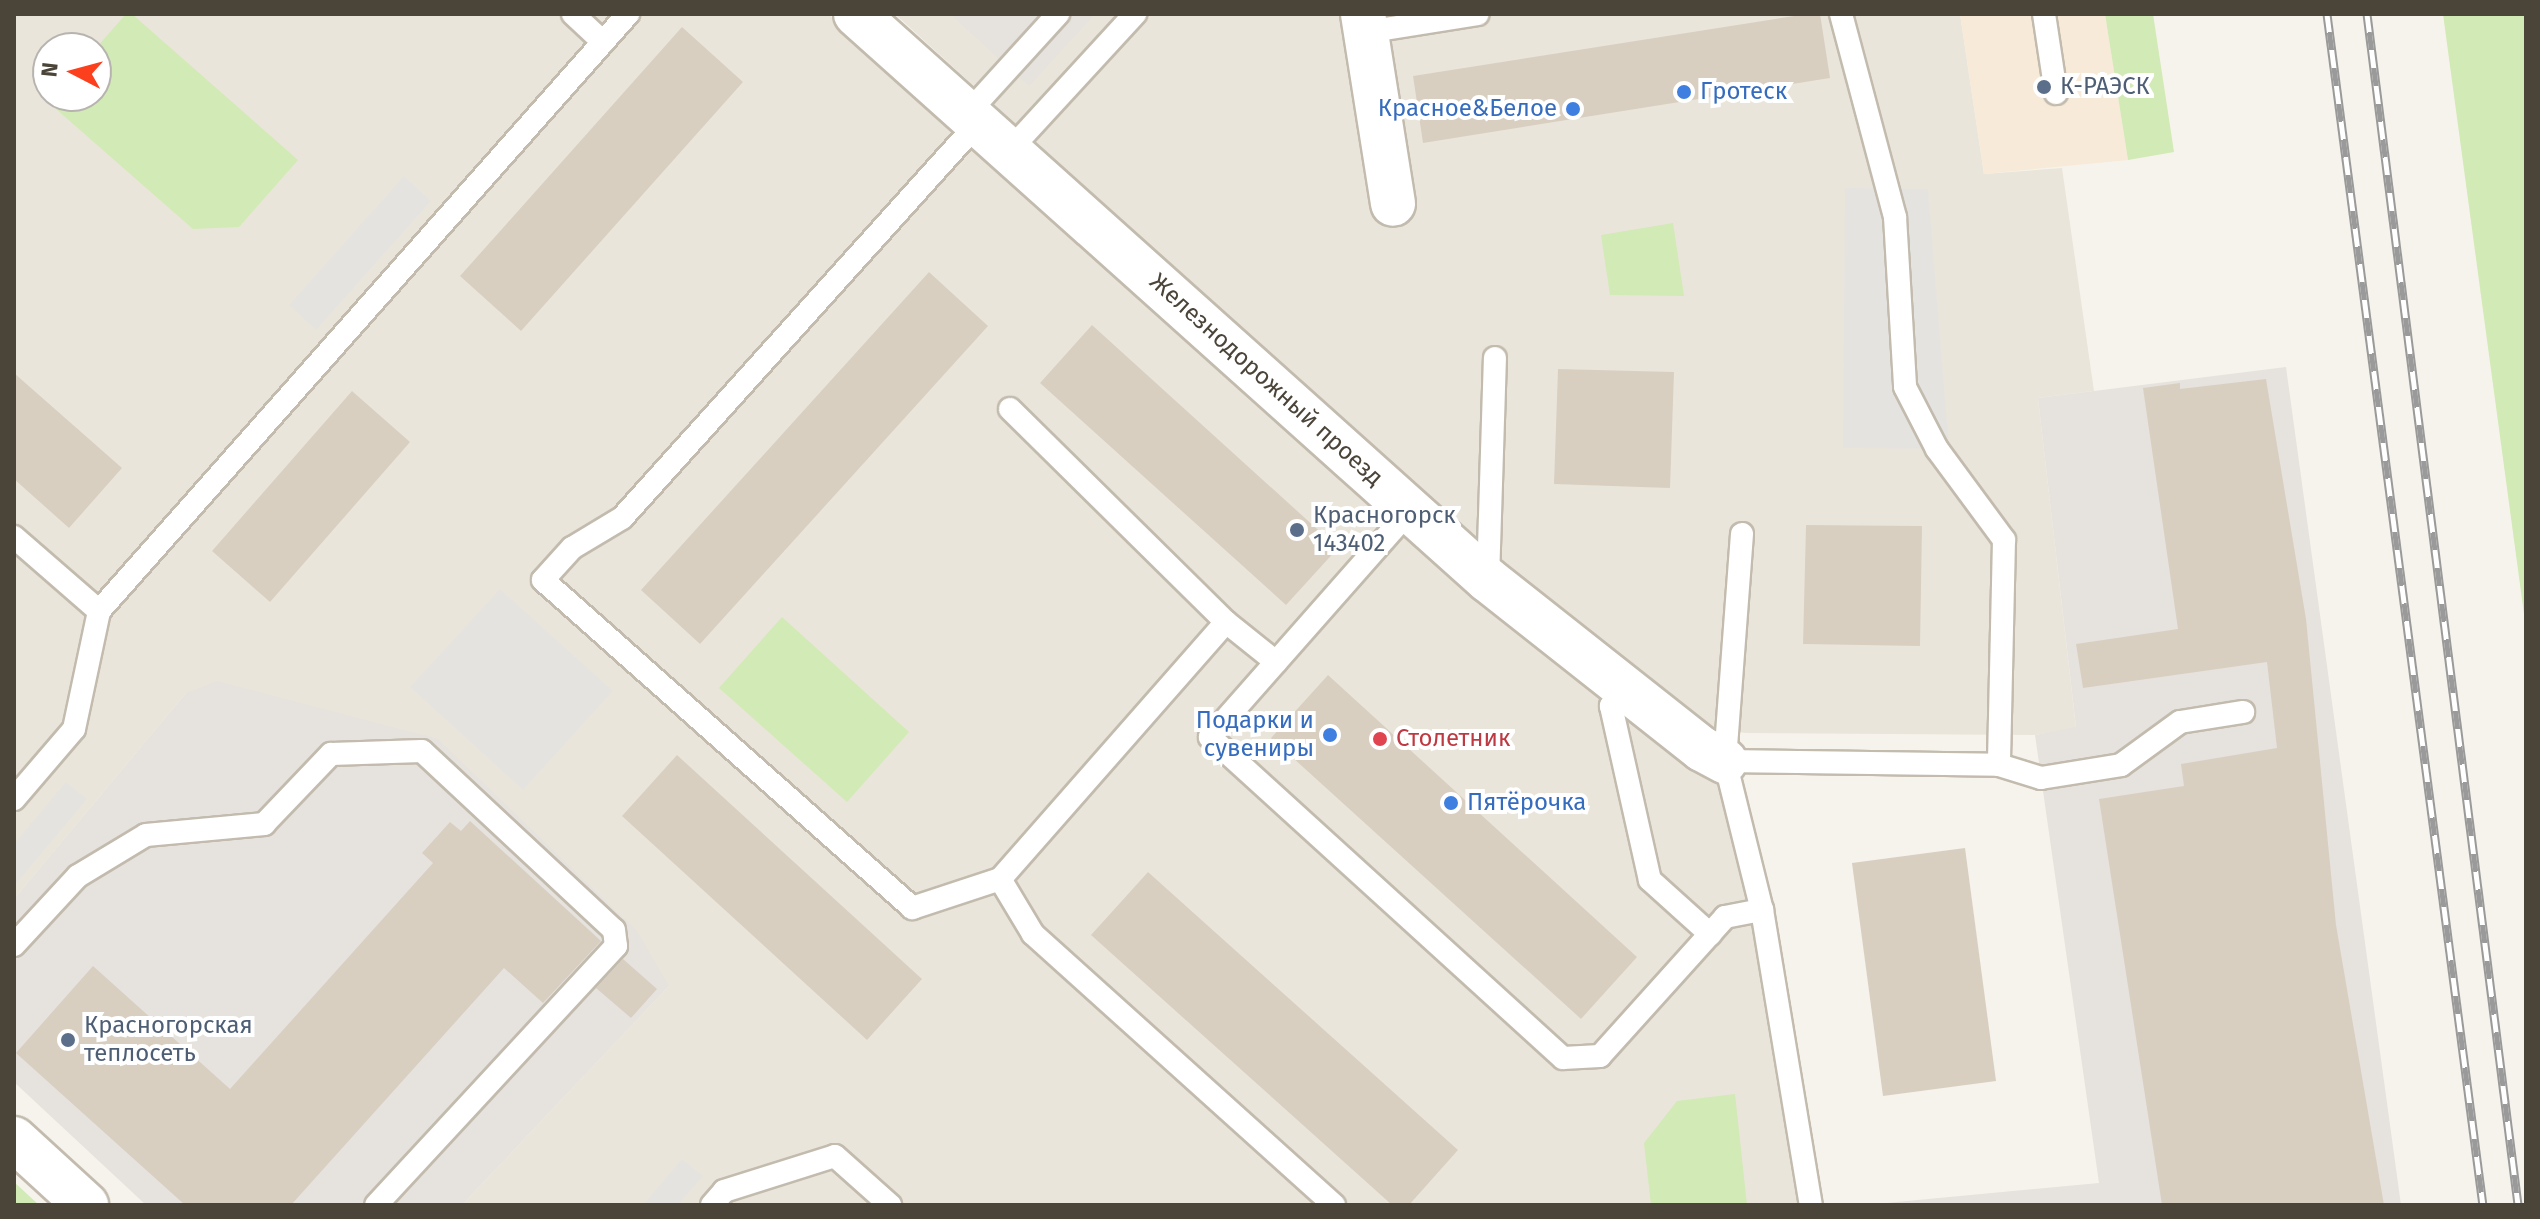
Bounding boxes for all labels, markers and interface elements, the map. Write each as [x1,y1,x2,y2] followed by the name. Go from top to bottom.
[32,32,112,112] north arrow
[35,61,64,78] text: N
[2060,73,2150,101] place label: К-РАЭСК
[1700,78,1787,106] place label: Гротеск
[2035,78,2053,96] marker: К-РАЭСК
[1675,83,1693,101] marker: Гротеск
[1378,95,1557,123] place label: Красное&Белое
[1564,100,1582,118] marker: Красное&Белое
[1143,268,1389,492] street label: Железнодорожный проезд
[1313,502,1456,558] place label: Красногорск 143402
[1288,521,1306,539] marker: Красногорск 143402
[1196,707,1314,763] place label: Подарки и сувениры
[1396,725,1510,753] place label: Столетник
[1321,726,1339,744] marker: Подарки и сувениры
[1371,730,1389,748] marker: Столетник
[1467,789,1586,817] place label: Пятёрочка
[1442,794,1460,812] marker: Пятёрочка
[84,1012,253,1068] place label: Красногорская теплосеть
[59,1031,77,1049] marker: Красногорская теплосеть

